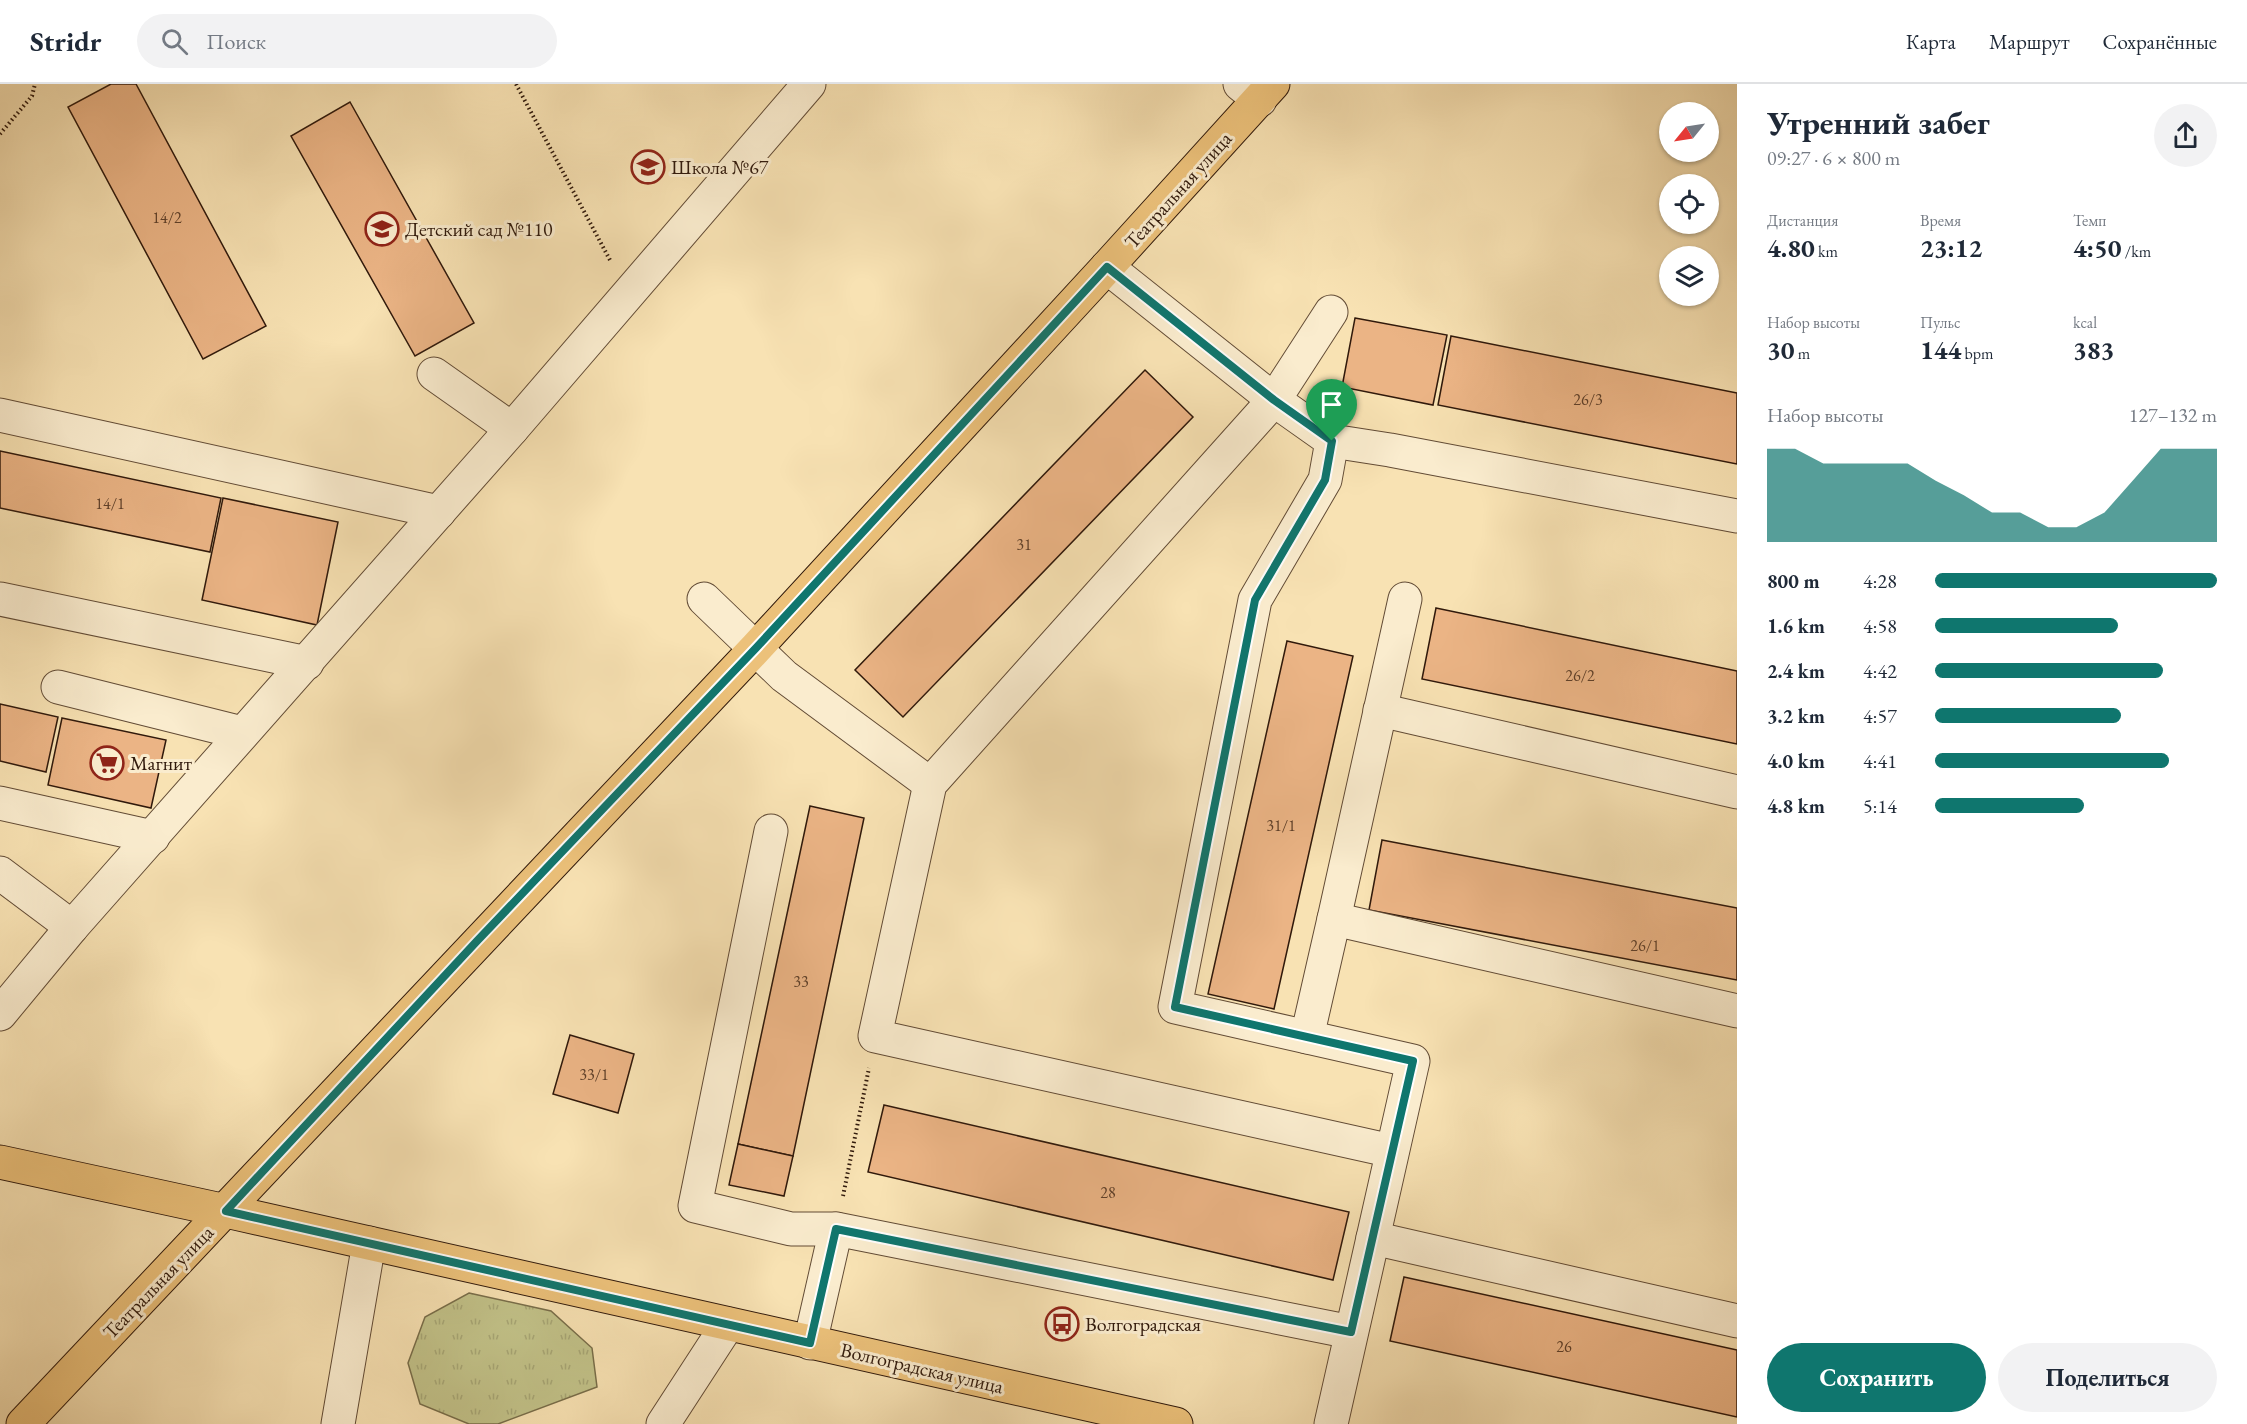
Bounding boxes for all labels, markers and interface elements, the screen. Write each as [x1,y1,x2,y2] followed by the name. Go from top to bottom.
[137,14,557,68] search box
[30,23,101,59] text: Stridr
[158,25,191,58] icon: search
[206,27,266,56] text: Поиск
[1906,28,1956,55] text: Карта
[1989,28,2070,55] text: Маршрут
[2103,28,2217,55] text: Сохранённые
[1767,101,1990,144] text: Утренний забег
[1659,102,1719,162] north arrow
[1659,102,1719,306] map controls
[2154,104,2217,167] button: share
[1119,126,1237,254] street label: Театральная улица
[1767,145,1900,171] text: 09:27 · 6 × 800 m
[630,149,666,185] school or university icon: Школа №67
[671,154,769,180] place label: Школа №67
[1659,174,1719,234] button: locate
[152,207,182,228] house number: 14/2
[1767,210,1838,231] text: Дистанция
[1920,210,1961,231] text: Время
[2073,210,2106,231] text: Темп
[364,211,400,247] school or university icon: Детский сад №110
[405,216,553,242] place label: Детский сад №110
[1767,231,1815,265] text: 4.80
[1920,231,1982,265] text: 23:12
[2073,231,2122,265] text: 4:50
[1815,241,1838,262] text: km
[2122,241,2151,262] text: /km
[1659,246,1719,306] button: layers
[1767,312,1860,333] text: Набор высоты
[1920,312,1961,333] text: Пульс
[2073,312,2097,333] text: kcal
[1767,333,1795,367] text: 30
[1920,333,1961,367] text: 144
[2073,333,2114,367] text: 383
[1795,343,1810,364] text: m
[1961,343,1993,364] text: bpm
[1306,379,1357,441] pin
[1315,388,1348,421] icon: arrive
[1573,389,1603,410] house number: 26/3
[1767,402,1883,428] text: Набор высоты
[2129,402,2217,428] text: 127–132 m
[95,493,125,514] house number: 14/1
[1016,534,1032,555] house number: 31
[1767,568,1820,594] text: 800 m
[1863,568,1897,594] text: 4:28
[1767,613,1825,639] text: 1.6 km
[1863,613,1897,639] text: 4:58
[1767,658,1825,684] text: 2.4 km
[1863,658,1897,684] text: 4:42
[1565,665,1595,686] house number: 26/2
[1767,703,1825,729] text: 3.2 km
[1863,703,1897,729] text: 4:57
[89,745,125,781] supermarket icon: Магнит
[1767,748,1825,774] text: 4.0 km
[1863,748,1897,774] text: 4:41
[130,750,192,776] place label: Магнит
[1767,793,1825,819] text: 4.8 km
[1863,793,1897,819] text: 5:14
[1266,815,1296,836] house number: 31/1
[1630,935,1660,956] house number: 26/1
[793,971,809,992] house number: 33
[579,1064,609,1085] house number: 33/1
[1100,1182,1116,1203] house number: 28
[97,1219,219,1345] street label: Театральная улица
[1044,1306,1080,1342] bus stop icon: Волгоградская
[1085,1311,1201,1337] place label: Волгоградская
[1556,1336,1572,1357] house number: 26
[838,1337,1006,1399] street label: Волгоградская улица
[1767,1343,1986,1412] button: Сохранить
[1998,1343,2217,1412] button: Поделиться

